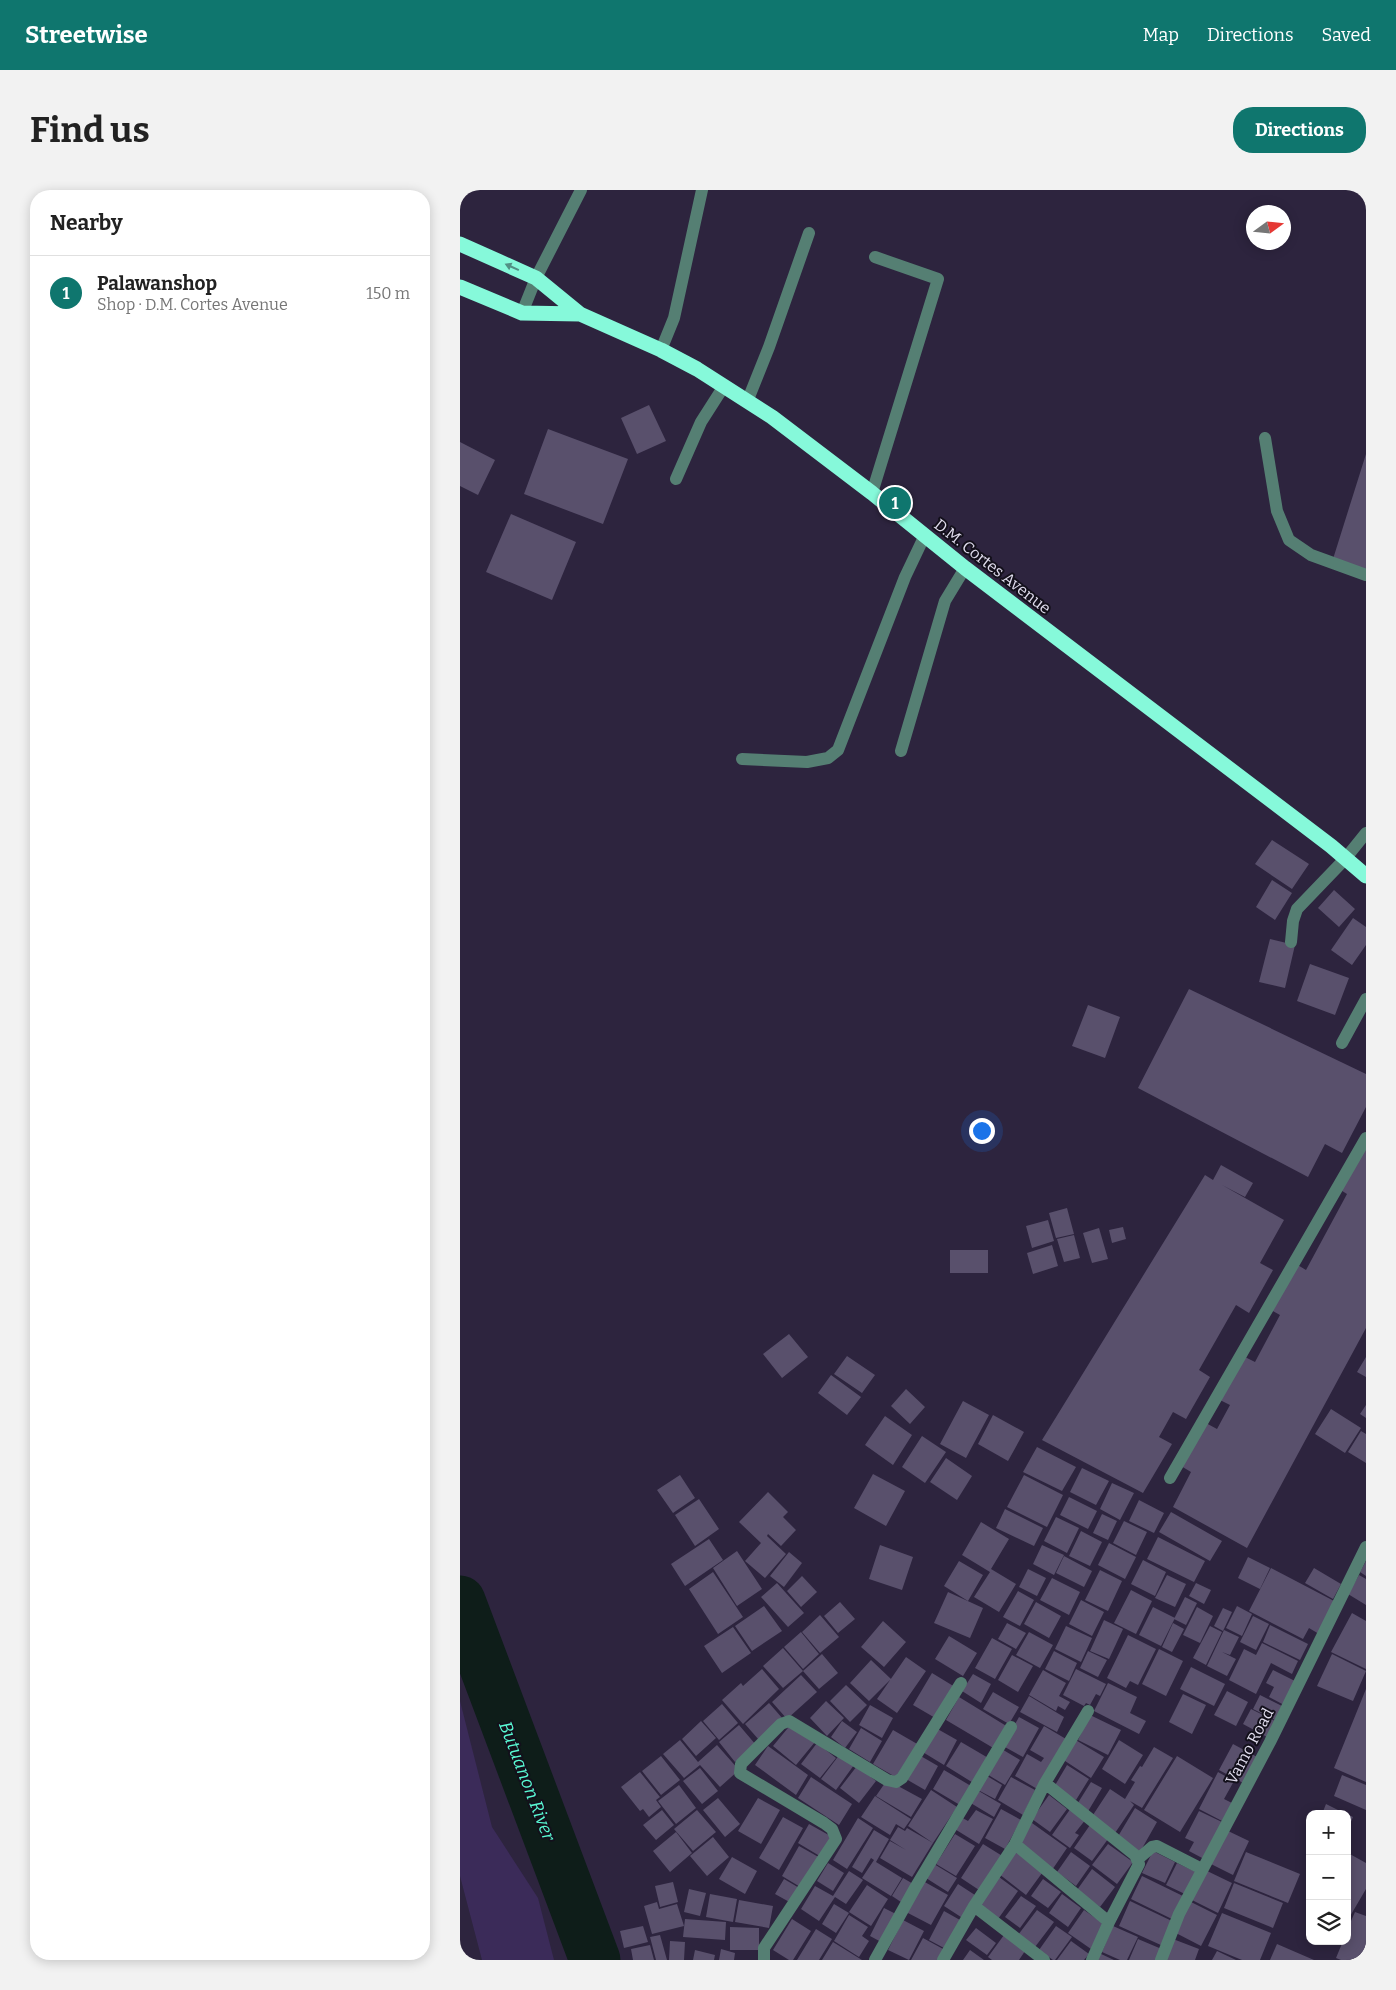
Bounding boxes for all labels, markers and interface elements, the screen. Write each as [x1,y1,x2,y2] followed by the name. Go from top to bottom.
[25,21,148,49] text: Streetwise
[1143,24,1179,46] text: Map
[1207,24,1294,46] text: Directions
[1322,24,1371,46] text: Saved
[1233,107,1366,153] button: Directions
[30,109,150,151] text: Find us
[1246,205,1291,250] north arrow
[50,210,123,236] text: Nearby
[505,262,519,270] one-way arrow
[97,272,217,295] text: Palawanshop
[63,284,69,303] text: 1
[366,284,410,303] text: 150 m
[97,295,288,314] text: Shop · D.M. Cortes Avenue
[879,484,911,522] pin: 1
[931,515,1055,618] street label: D.M. Cortes Avenue
[969,1118,995,1144] your location
[1221,1704,1278,1788] street label: Vamo Road
[494,1718,560,1844] water label: Butuanon River
[1306,1810,1351,1945] map controls
[1306,1810,1351,1855] button: +
[1306,1855,1351,1900] button: −
[1306,1900,1351,1945] button: layers

